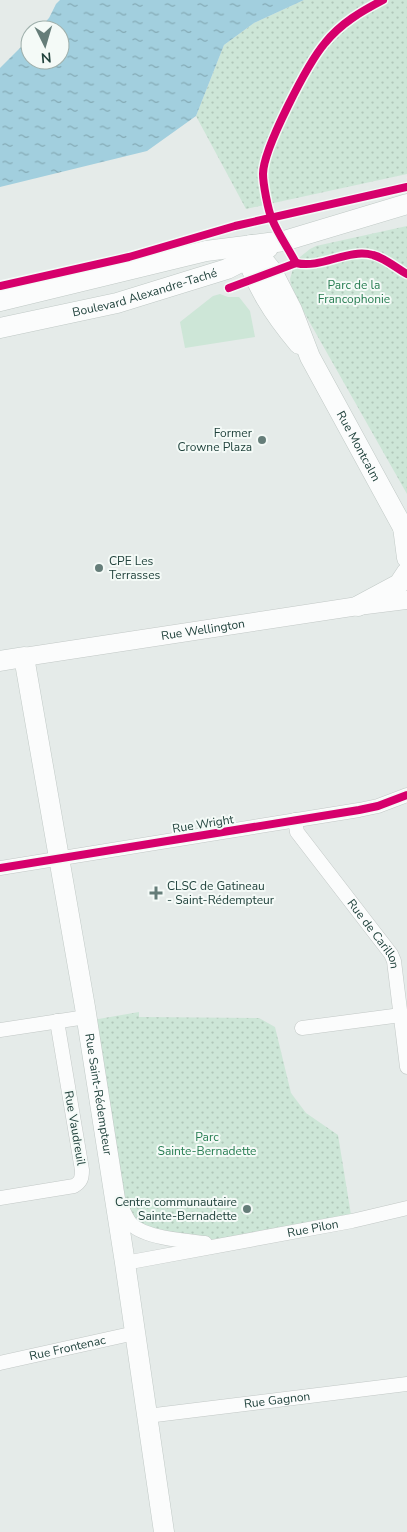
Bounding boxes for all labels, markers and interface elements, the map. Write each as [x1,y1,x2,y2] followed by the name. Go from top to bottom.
[20,20,70,70] north arrow
[40,48,52,67] text: N
[71,265,219,320] street label: Boulevard Alexandre-Taché
[318,277,390,307] park label: Parc de la Francophonie
[333,408,384,484] street label: Rue Montcalm
[177,425,253,455] place label: Former Crowne Plaza
[256,434,268,446] marker: Former Crowne Plaza
[109,553,161,583] place label: CPE Les Terrasses
[93,562,105,574] marker: CPE Les Terrasses
[160,615,246,644] street label: Rue Wellington
[171,811,236,837] street label: Rue Wright
[167,878,275,908] place label: CLSC de Gatineau - Saint-Rédempteur
[149,886,163,900] marker: CLSC de Gatineau - Saint-Rédempteur
[343,896,403,969] street label: Rue de Carillon
[81,1032,116,1157] street label: Rue Saint-Rédempteur
[61,1089,90,1167] street label: Rue Vaudreuil
[158,1129,257,1159] park label: Parc Sainte-Bernadette
[115,1194,237,1224] place label: Centre communautaire Sainte-Bernadette
[241,1203,253,1215] marker: Centre communautaire Sainte-Bernadette
[286,1216,340,1241] street label: Rue Pilon
[28,1332,107,1364] street label: Rue Frontenac
[243,1388,311,1412] street label: Rue Gagnon

